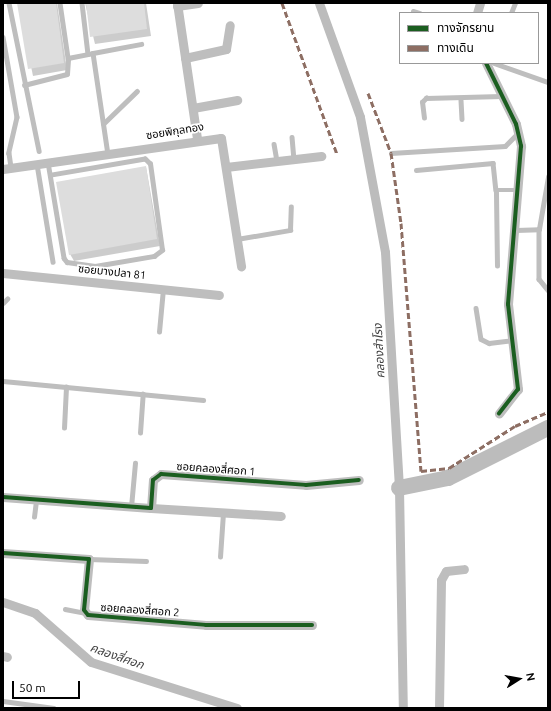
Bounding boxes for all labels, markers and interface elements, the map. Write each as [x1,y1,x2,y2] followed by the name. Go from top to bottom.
[399,12,539,64] legend
[437,21,494,34] text: ทางจักรยาน
[437,41,474,54] text: ทางเดิน
[145,120,205,142] street label: ซอยพิกุลทอง
[77,262,147,282] street label: ซอยบางปลา 81
[370,323,388,379] water label: คลองสำโรง
[176,460,256,478] street label: ซอยคลองสี่ศอก 1
[100,601,180,619] street label: ซอยคลองสี่ศอก 2
[88,640,146,672] water label: คลองสี่ศอก
[499,659,539,699] north arrow
[524,672,537,682] text: N
[14,673,82,699] scale bar
[19,681,46,694] text: 50 m

